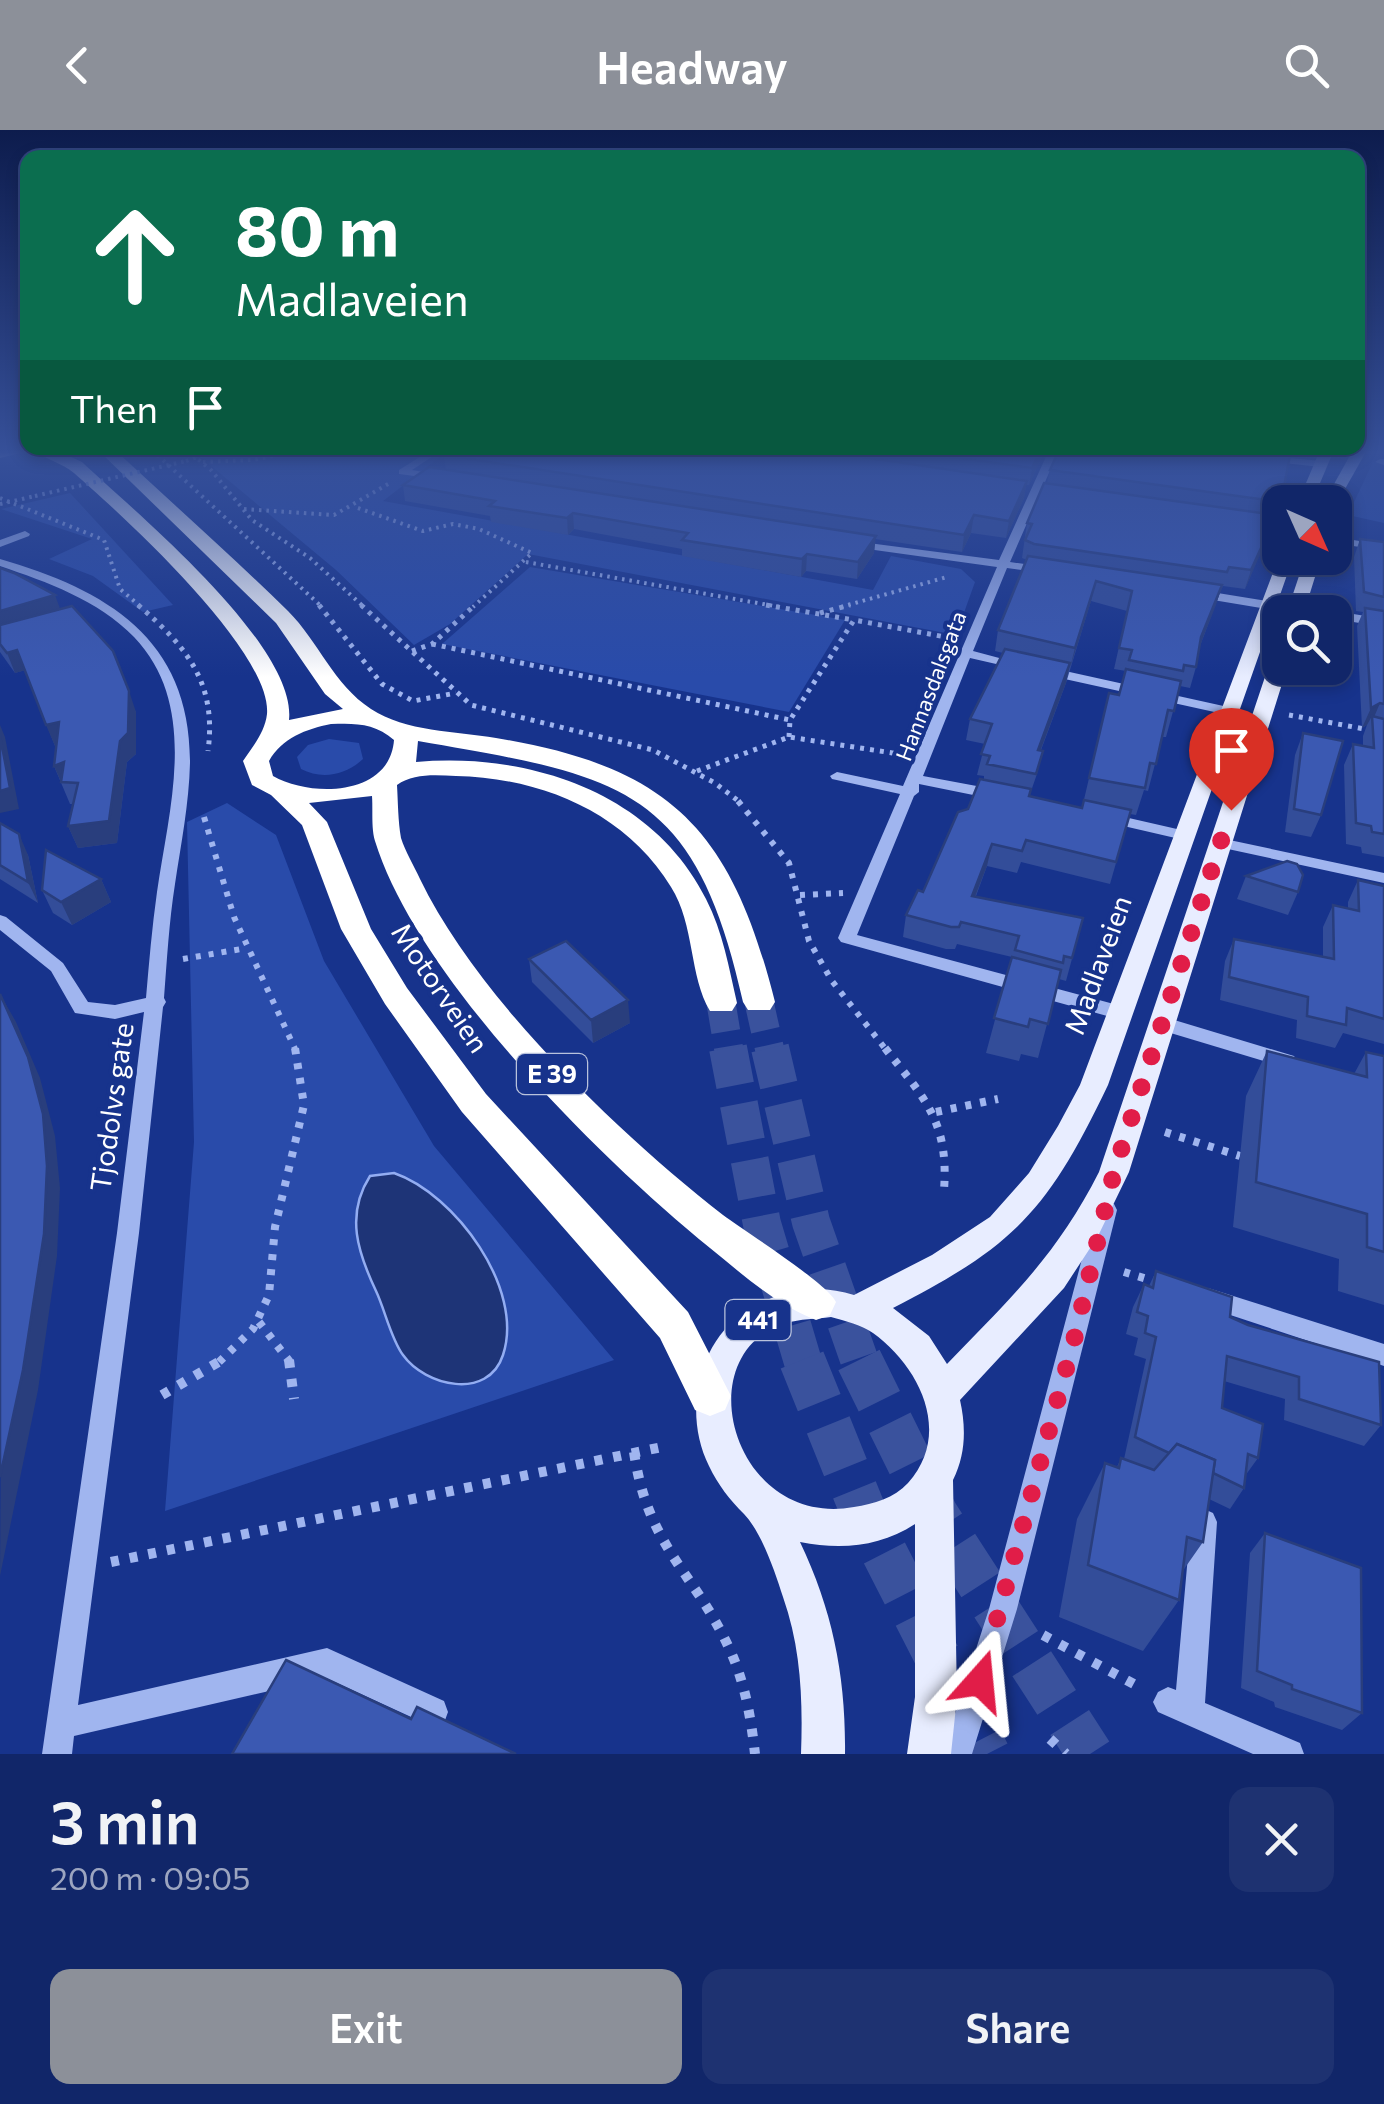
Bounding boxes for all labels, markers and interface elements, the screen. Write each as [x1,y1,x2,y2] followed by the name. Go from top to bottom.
[50,38,105,93] icon: back
[596,38,788,93] text: Headway
[1279,38,1334,93] icon: search
[235,185,399,270] text: 80 m
[70,190,200,320] icon: ahead
[235,270,469,325] text: Madlaveien
[178,380,233,435] icon: arrive
[70,384,158,431] text: Then
[1262,485,1352,575] north arrow
[1262,485,1352,685] map controls
[1262,595,1352,685] button: search
[890,607,972,765] street label: Hannasdalsgata
[1189,708,1274,811] pin
[1204,723,1259,778] icon: arrive
[1056,891,1138,1039] street label: Madlaveien
[385,916,497,1059] street label: Motorveien
[82,1020,140,1193] street label: Tjodolvs gate
[517,1054,587,1094] road number: E 39
[726,1300,790,1340] road number: 441
[928,1629,1032,1733] position arrow
[50,1783,199,1856] text: 3 min
[1229,1787,1334,1892] button: close
[50,1857,250,1897] text: 200 m · 09:05
[50,1969,682,2084] button: Exit
[702,1969,1334,2084] button: Share

